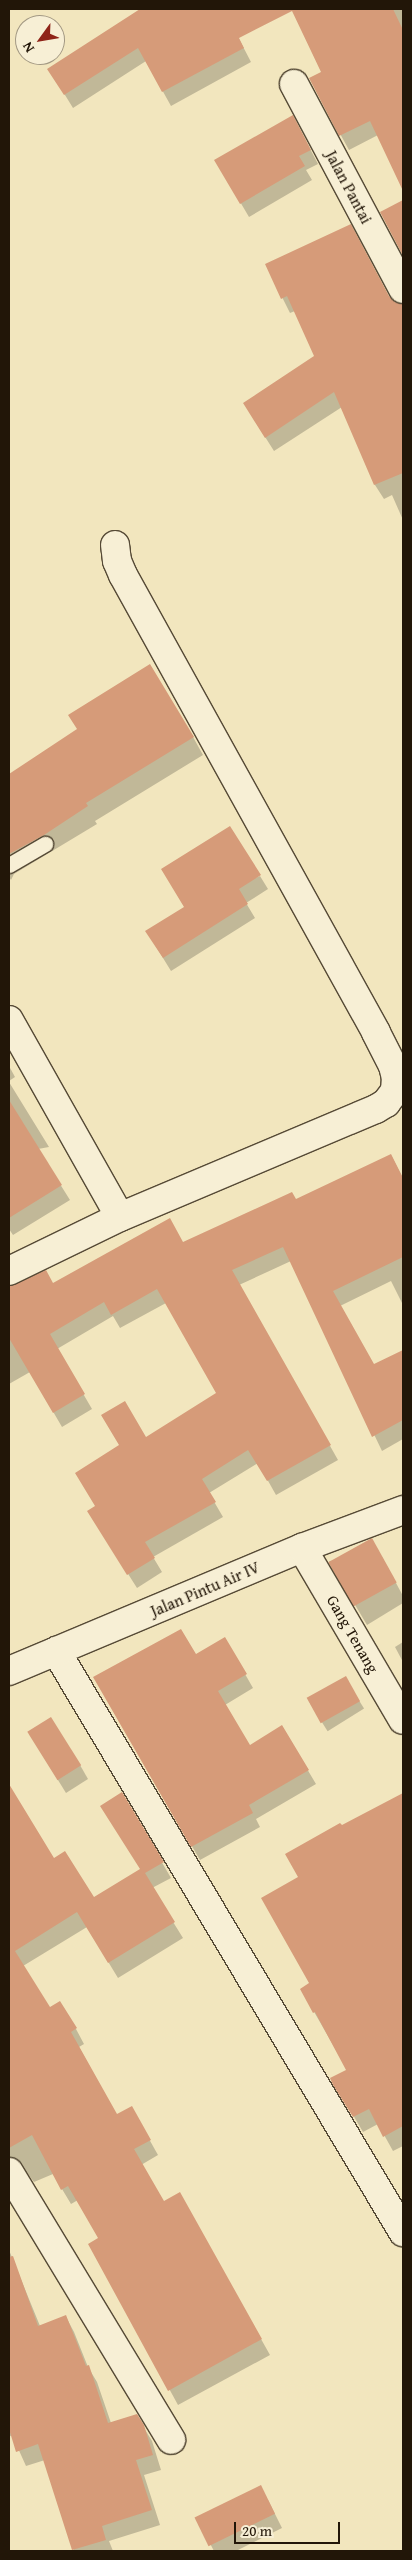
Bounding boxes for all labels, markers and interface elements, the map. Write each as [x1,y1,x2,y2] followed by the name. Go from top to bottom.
[15,15,65,65] north arrow
[17,38,39,57] text: N
[322,147,376,227] street label: Jalan Pantai
[148,1557,262,1621] street label: Jalan Pintu Air IV
[323,1592,383,1676] street label: Gang Tenang
[237,2512,343,2544] scale bar
[242,2520,272,2541] text: 20 m

